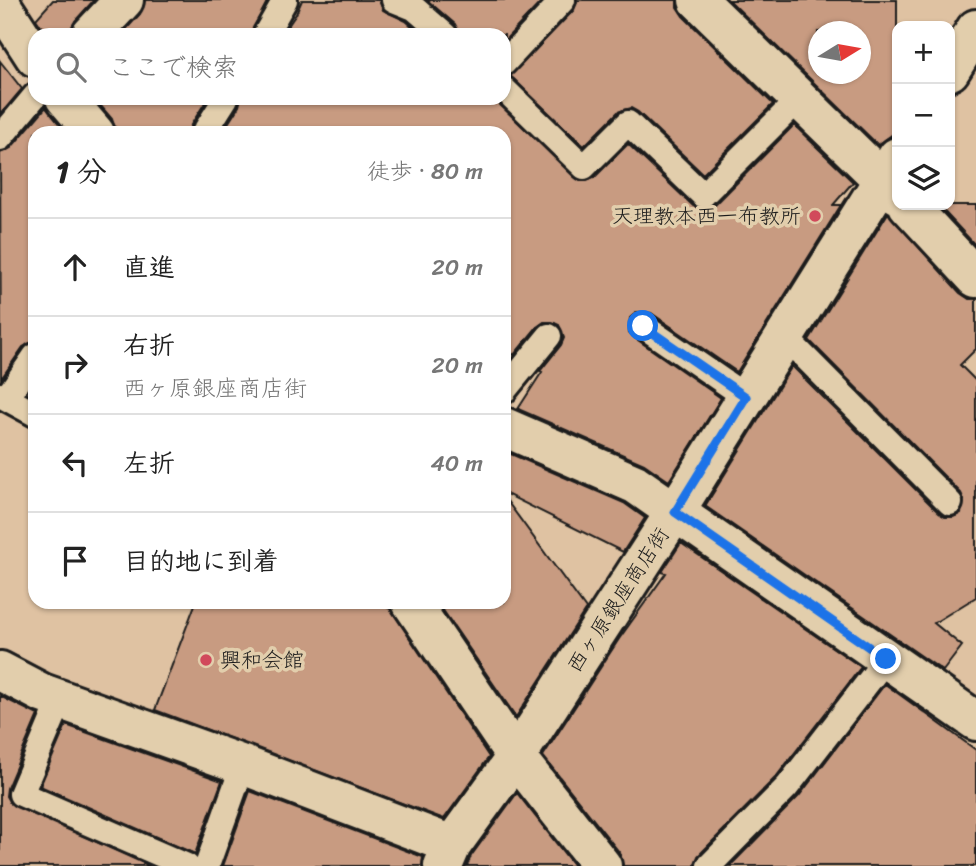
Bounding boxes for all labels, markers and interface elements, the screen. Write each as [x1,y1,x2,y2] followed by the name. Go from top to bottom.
[808,21,871,84] north arrow
[892,21,955,210] map controls
[892,21,955,84] button: +
[28,28,511,105] search box
[108,44,238,90] text: ここで検索
[52,48,90,86] icon: search
[892,84,955,147] button: −
[56,145,107,199] text: 1 分
[892,147,955,210] button: layers
[367,151,483,192] text: 徒歩 · 80 m
[612,197,801,235] place label: 天理教本西一布教所
[807,208,823,224] marker: 天理教本西一布教所
[123,244,175,290] text: 直進
[432,247,483,288] text: 20 m
[56,248,94,286] icon: ahead
[627,310,658,341] route start
[123,322,175,368] text: 右折
[432,345,483,386] text: 20 m
[56,346,94,384] icon: right
[123,368,307,409] text: 西ヶ原銀座商店街
[123,440,175,486] text: 左折
[430,443,483,484] text: 40 m
[56,444,94,482] icon: left
[556,519,680,681] street label: 西ヶ原銀座商店街
[123,538,279,584] text: 目的地に到着
[56,542,94,580] icon: arrive
[220,641,304,679] place label: 興和会館
[870,643,901,674] route end
[198,652,214,668] marker: 興和会館

